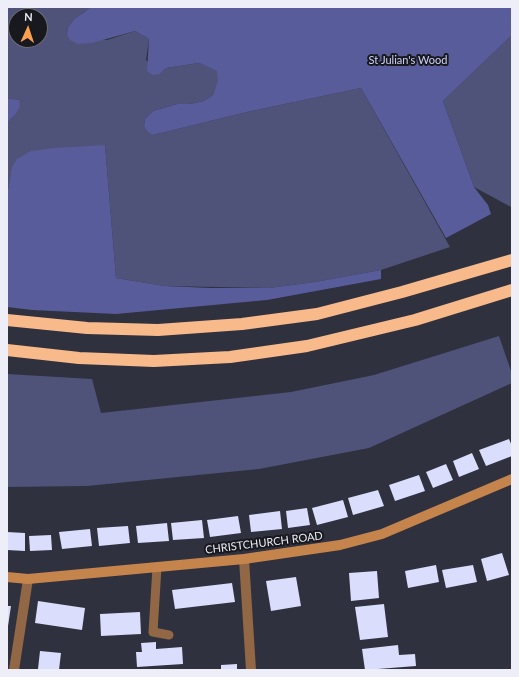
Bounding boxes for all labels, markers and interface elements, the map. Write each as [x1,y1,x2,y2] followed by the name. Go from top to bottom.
[8,8,48,48] north arrow
[24,10,33,23] text: N
[369,53,447,67] park label: St Julian's Wood
[205,529,323,557] street label: CHRISTCHURCH ROAD

